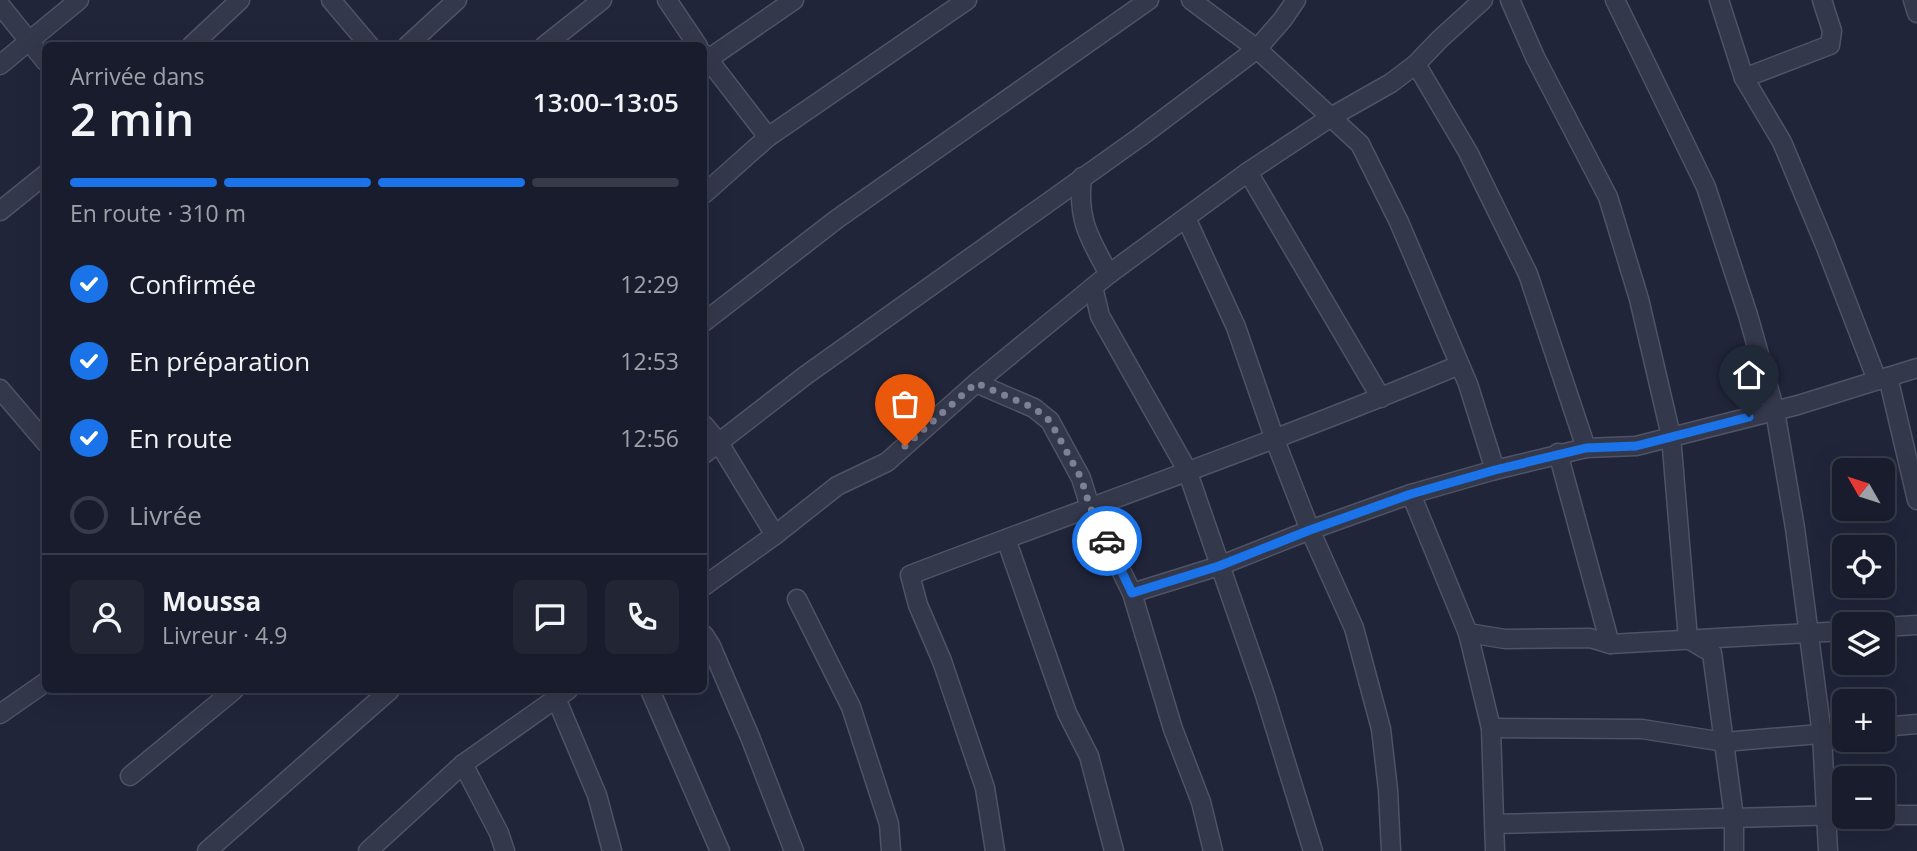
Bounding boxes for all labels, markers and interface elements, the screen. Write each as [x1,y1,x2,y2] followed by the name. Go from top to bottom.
[70,60,204,92] text: Arrivée dans
[533,84,679,120] text: 13:00–13:05
[70,87,194,149] text: 2 min
[70,197,246,229] text: En route · 310 m
[70,265,108,303] icon: check
[129,266,256,302] text: Confirmée
[620,268,679,300] text: 12:29
[70,342,108,380] icon: check
[129,343,310,379] text: En préparation
[620,345,679,377] text: 12:53
[1719,345,1779,417] pin
[1730,356,1768,394] icon: home
[875,374,935,446] pin
[886,385,924,423] icon: bag
[70,419,108,457] icon: check
[129,420,232,456] text: En route
[620,422,679,454] text: 12:56
[1832,458,1895,522] north arrow
[1832,458,1895,829] map controls
[129,497,202,533] text: Livrée
[1072,506,1142,576] courier
[1088,522,1126,560] icon: car
[1832,535,1895,598] button: locate
[70,580,144,654] button: person
[513,580,587,654] button: chat
[605,580,679,654] button: phone
[162,583,261,619] text: Moussa
[1832,612,1895,675] button: layers
[162,619,287,651] text: Livreur · 4.9
[1832,689,1895,752] button: +
[1832,766,1895,829] button: −

